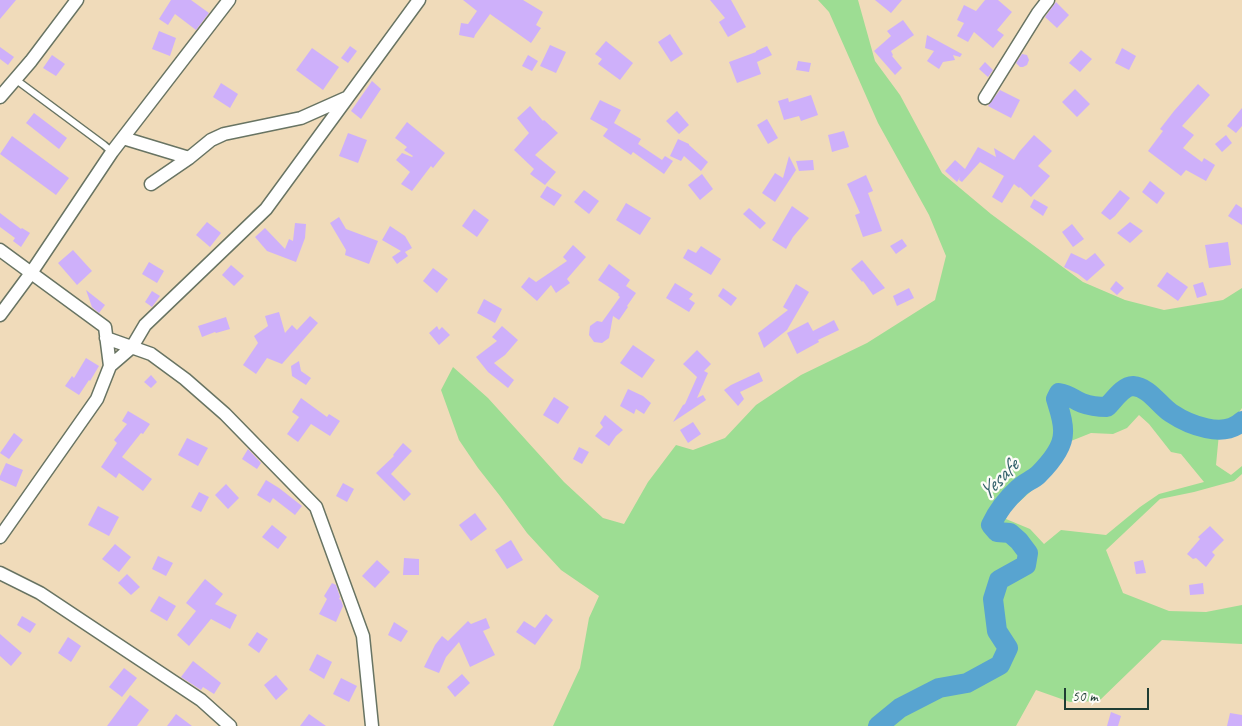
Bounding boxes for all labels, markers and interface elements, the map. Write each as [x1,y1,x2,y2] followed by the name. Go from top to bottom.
[973,454,1025,506] water label: Yesafe
[1067,678,1152,710] scale bar
[1072,687,1098,706] text: 50 m

